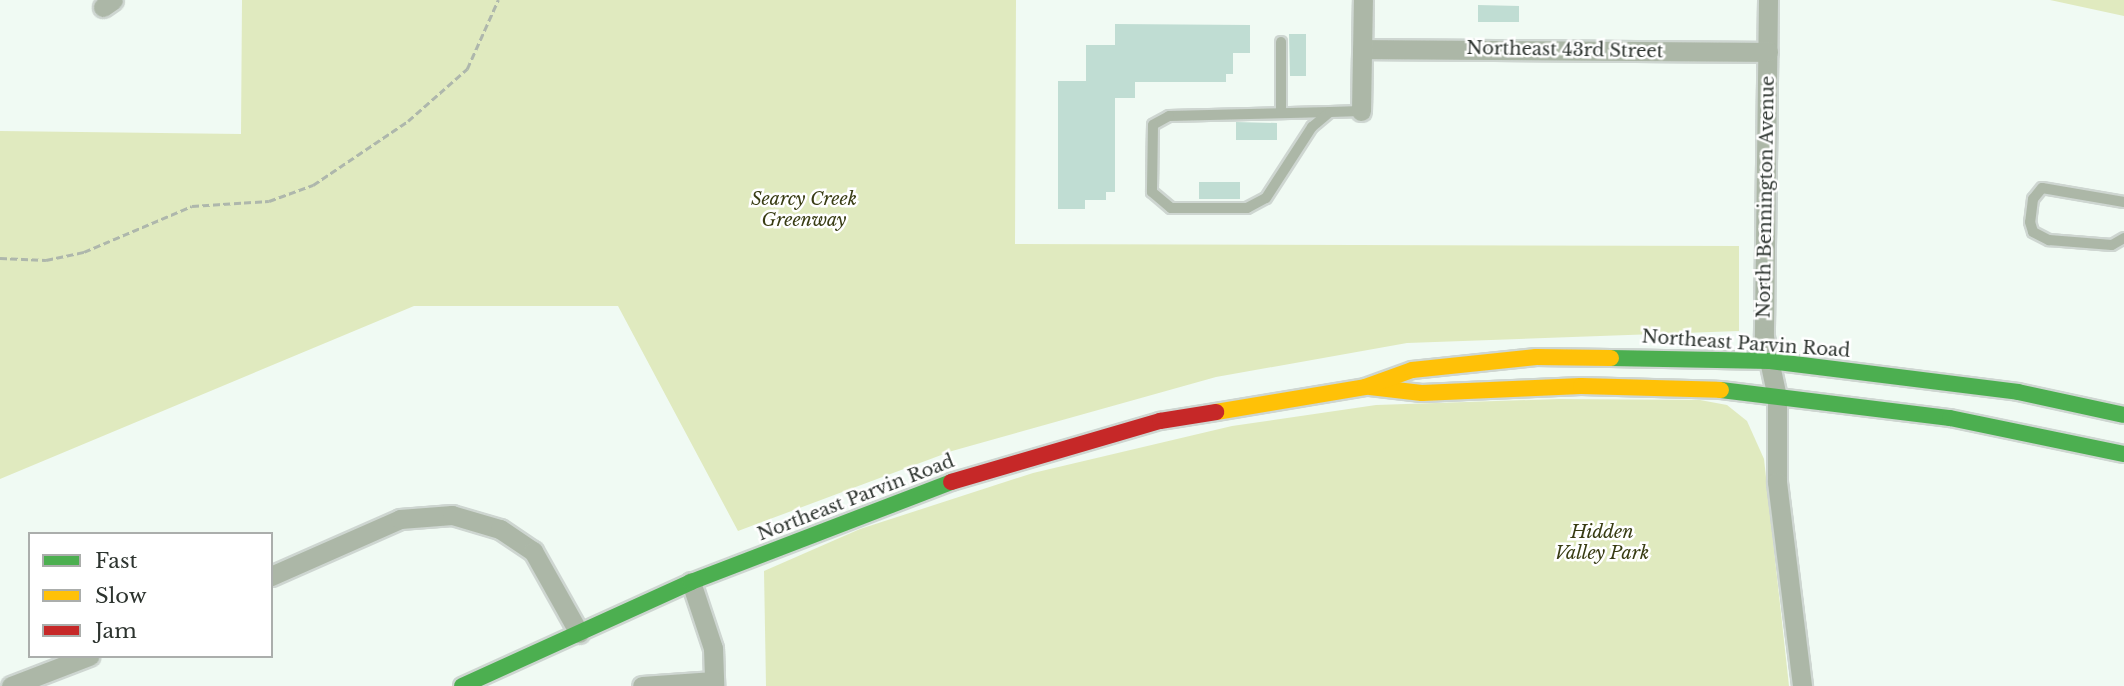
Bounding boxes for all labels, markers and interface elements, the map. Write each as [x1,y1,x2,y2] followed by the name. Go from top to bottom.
[1466,37,1664,63] street label: Northeast 43rd Street
[1753,75,1779,319] street label: North Bennington Avenue
[751,189,857,232] park label: Searcy Creek Greenway
[1641,326,1851,362] street label: Northeast Parvin Road
[755,450,957,546] street label: Northeast Parvin Road
[1555,522,1649,564] park label: Hidden Valley Park
[28,532,273,658] legend
[95,548,137,574] text: Fast
[95,583,147,609] text: Slow
[95,618,137,644] text: Jam

